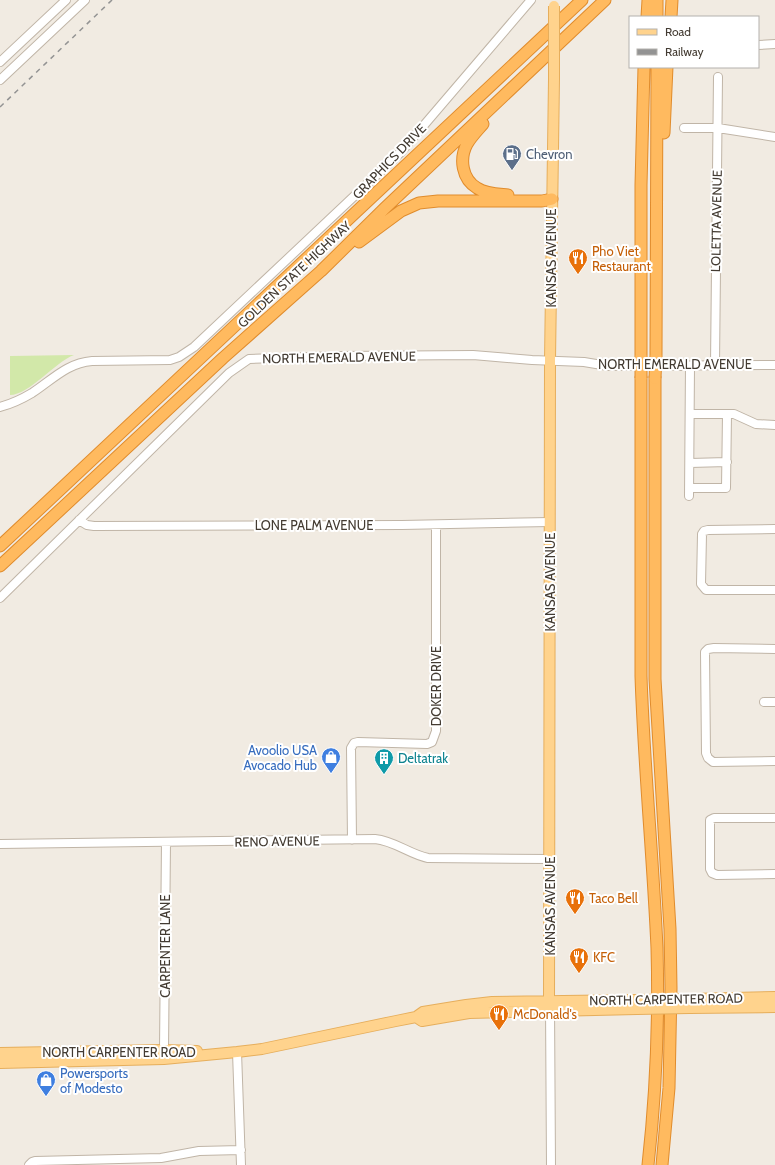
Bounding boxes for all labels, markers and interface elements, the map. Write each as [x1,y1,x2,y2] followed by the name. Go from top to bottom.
[629,16,759,68] legend
[665,24,691,39] text: Road
[665,44,703,59] text: Railway
[349,120,429,202] street label: GRAPHICS DRIVE
[501,143,523,171] fuel station icon: Chevron
[526,146,572,162] place label: Chevron
[707,170,725,272] street label: LOLETTA AVENUE
[543,209,559,307] street label: KANSAS AVENUE
[234,217,354,331] street label: GOLDEN STATE HIGHWAY
[592,243,651,274] place label: Pho Viet Restaurant
[567,247,589,275] restaurant icon: Pho Viet Restaurant
[262,348,416,366] street label: NORTH EMERALD AVENUE
[598,356,752,372] street label: NORTH EMERALD AVENUE
[255,517,373,533] street label: LONE PALM AVENUE
[542,533,558,631] street label: KANSAS AVENUE
[428,646,444,726] street label: DOKER DRIVE
[244,742,317,773] place label: Avoolio USA Avocado Hub
[320,746,342,774] shop icon: Avoolio USA Avocado Hub
[373,747,395,775] building icon: Deltatrak
[398,750,448,766] place label: Deltatrak
[234,832,320,850] street label: RENO AVENUE
[542,857,558,955] street label: KANSAS AVENUE
[564,887,586,915] restaurant icon: Taco Bell
[589,890,638,906] place label: Taco Bell
[157,894,173,998] street label: CARPENTER LANE
[568,946,590,974] restaurant icon: KFC
[593,949,615,965] place label: KFC
[589,990,743,1008] street label: NORTH CARPENTER ROAD
[488,1003,510,1031] restaurant icon: McDonald's
[513,1006,578,1022] place label: McDonald's
[42,1044,196,1060] street label: NORTH CARPENTER ROAD
[60,1065,129,1096] place label: Powersports of Modesto
[35,1069,57,1097] shop icon: Powersports of Modesto

